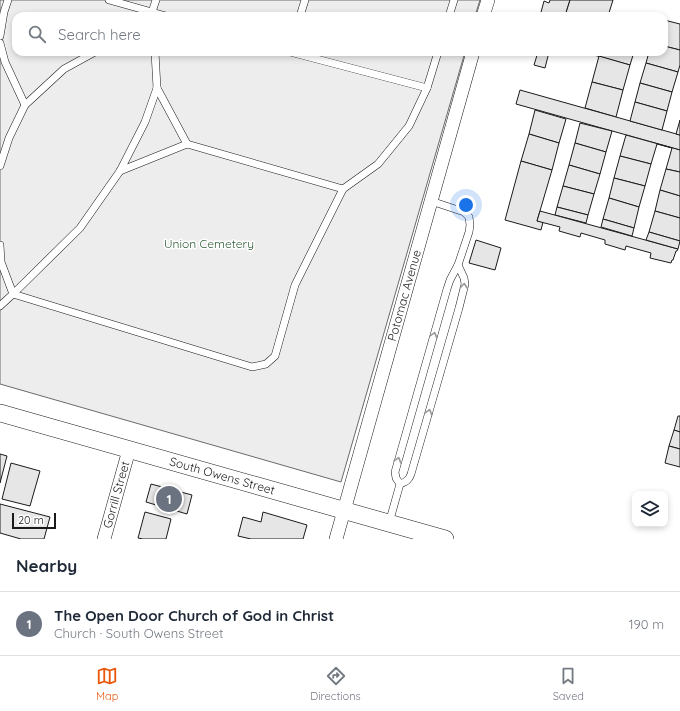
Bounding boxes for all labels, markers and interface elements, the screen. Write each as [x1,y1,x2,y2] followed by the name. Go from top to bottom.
[12,12,668,56] search box
[26,23,48,45] icon: search
[58,25,141,44] text: Search here
[456,195,476,215] your location
[164,236,254,251] park label: Union Cemetery
[384,248,424,343] street label: Potomac Avenue
[459,283,468,290] one-way arrow
[429,331,438,338] one-way arrow
[424,408,433,415] one-way arrow
[168,453,277,497] street label: South Owens Street
[393,456,402,463] one-way arrow
[99,459,133,530] street label: Gorrill Street
[156,484,182,514] pin: 1
[632,491,668,527] map controls
[632,491,668,527] button: layers
[12,511,56,530] scale bar
[18,513,44,527] text: 20 m
[16,555,77,576] text: Nearby
[54,606,334,625] text: The Open Door Church of God in Christ
[26,616,32,632] text: 1
[629,616,664,632] text: 190 m
[54,625,223,641] text: Church · South Owens Street
[96,665,118,703] tab: Map
[310,665,361,703] tab: Directions
[553,665,584,703] tab: Saved

